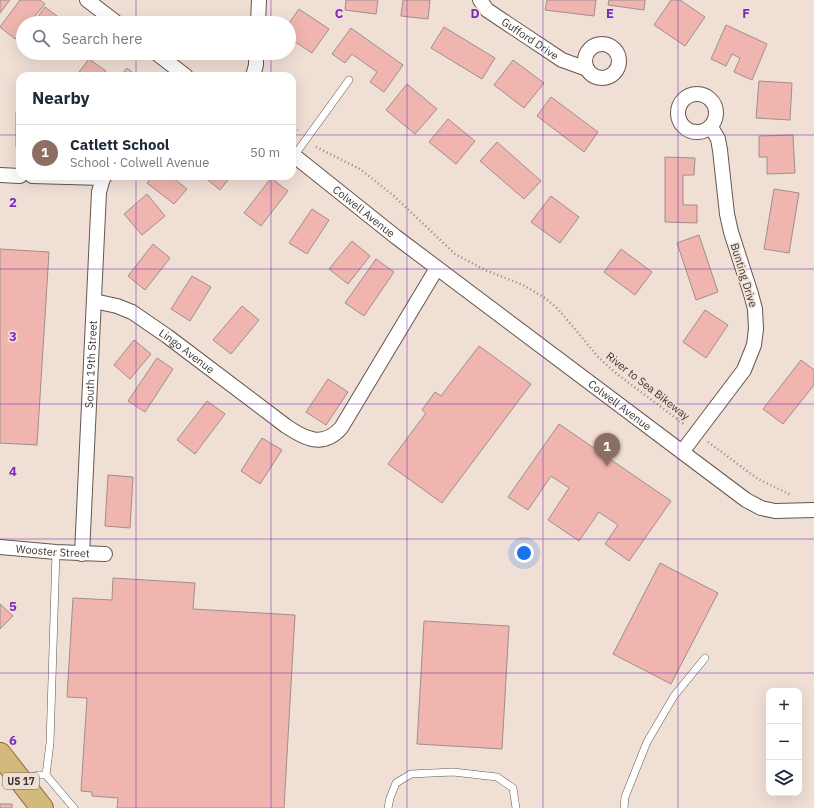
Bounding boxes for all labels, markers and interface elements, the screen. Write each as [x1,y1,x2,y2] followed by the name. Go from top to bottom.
[335,5,344,22] text: C
[470,5,480,22] text: D
[606,5,614,22] text: E
[742,5,750,22] text: F
[499,15,561,63] street label: Gufford Drive
[16,16,296,60] search box
[30,27,52,49] icon: search
[62,29,142,48] text: Search here
[32,87,90,109] text: Nearby
[70,135,169,154] text: Catlett School
[41,144,49,161] text: 1
[250,144,280,161] text: 50 m
[70,154,209,171] text: School · Colwell Avenue
[330,182,398,240] street label: Colwell Avenue
[9,194,17,211] text: 2
[728,241,760,309] street label: Bunting Drive
[82,320,100,408] street label: South 19th Street
[156,326,217,376] street label: Lingo Avenue
[9,328,17,345] text: 3
[603,349,693,423] street label: River to Sea Bikeway
[585,377,654,434] street label: Colwell Avenue
[594,433,620,466] pin: 1
[9,463,17,480] text: 4
[15,541,90,560] street label: Wooster Street
[514,543,534,563] your location
[9,598,17,615] text: 5
[766,688,802,796] map controls
[766,688,802,724] button: +
[766,724,802,760] button: −
[9,732,17,749] text: 6
[766,760,802,796] button: layers
[3,773,39,789] road number: US 17

